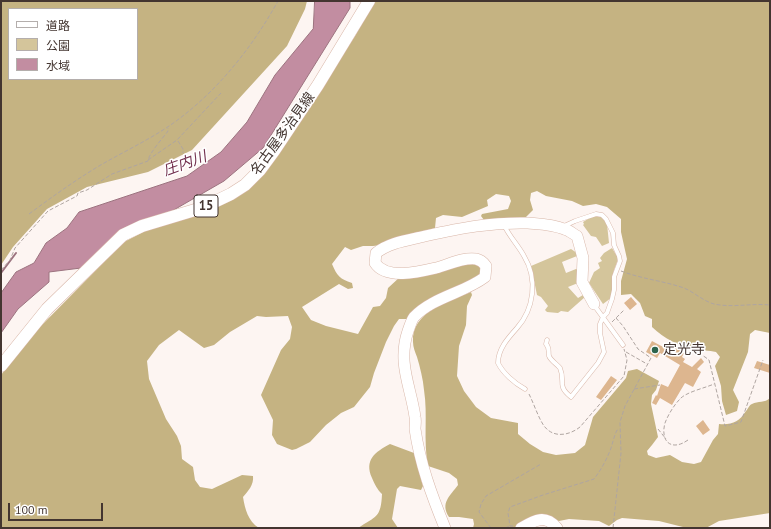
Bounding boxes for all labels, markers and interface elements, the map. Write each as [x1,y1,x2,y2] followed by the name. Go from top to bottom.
[8,8,138,80] legend
[46,18,70,33] text: 道路
[46,38,70,53] text: 公園
[46,58,70,73] text: 水域
[247,89,319,179] street label: 名古屋多治見線
[161,148,209,180] water label: 庄内川
[194,195,218,217] road number: 15
[663,342,705,358] place label: 定光寺
[650,345,660,355] marker: 定光寺
[10,495,105,521] scale bar
[15,502,48,517] text: 100 m

